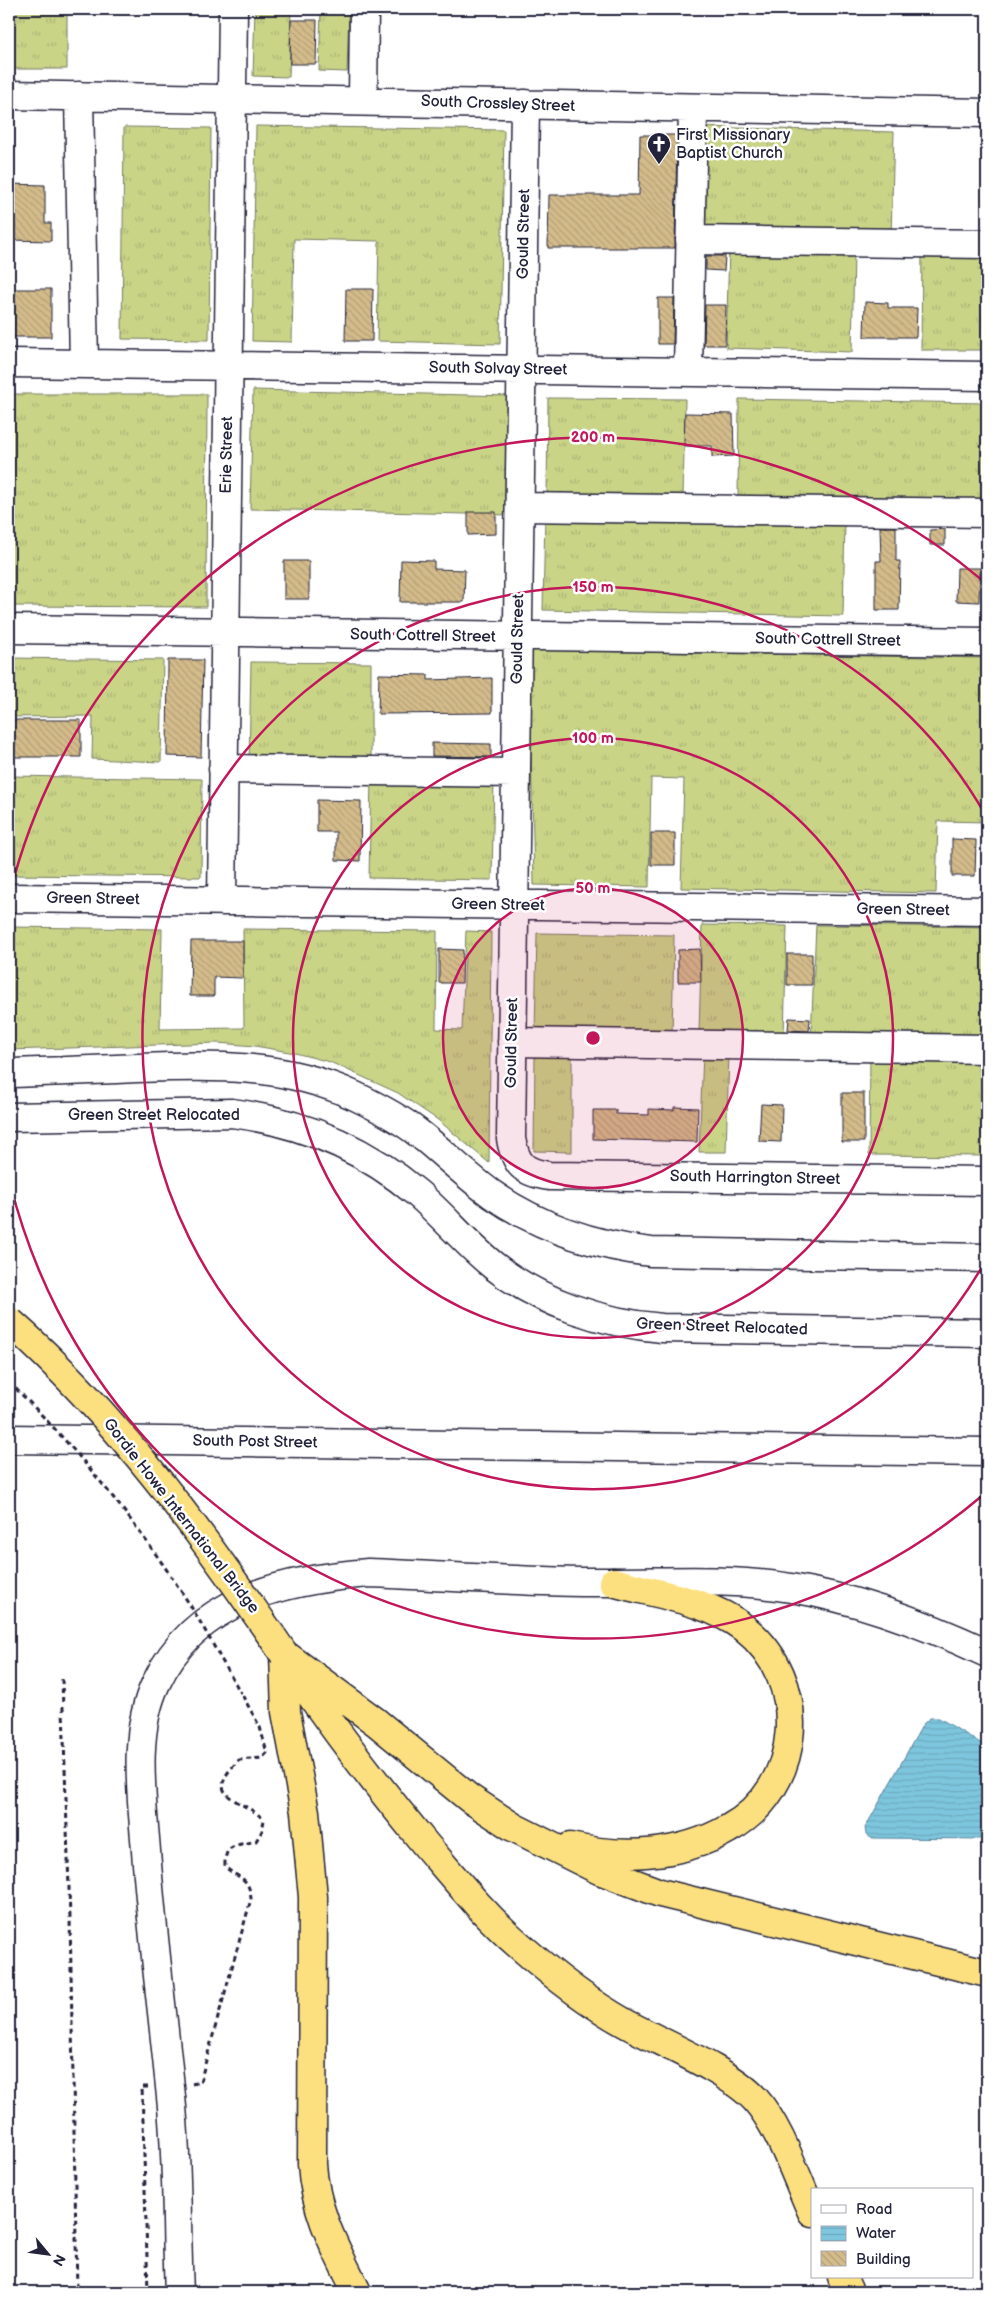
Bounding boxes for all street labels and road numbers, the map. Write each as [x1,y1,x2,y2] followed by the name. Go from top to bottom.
[421,92,576,116] street label: South Crossley Street
[514,189,534,279] street label: Gould Street
[429,358,567,380] street label: South Solvay Street
[217,416,237,494] street label: Erie Street
[508,594,528,684] street label: Gould Street
[350,625,496,647] street label: South Cottrell Street
[755,629,901,651] street label: South Cottrell Street
[46,889,140,909] street label: Green Street
[451,895,545,915] street label: Green Street
[856,900,950,920] street label: Green Street
[502,998,522,1088] street label: Gould Street
[68,1106,240,1125] street label: Green Street Relocated
[670,1167,840,1189] street label: South Harrington Street
[636,1315,808,1339] street label: Green Street Relocated
[99,1415,263,1618] street label: Gordie Howe International Bridge
[192,1431,318,1453] street label: South Post Street

